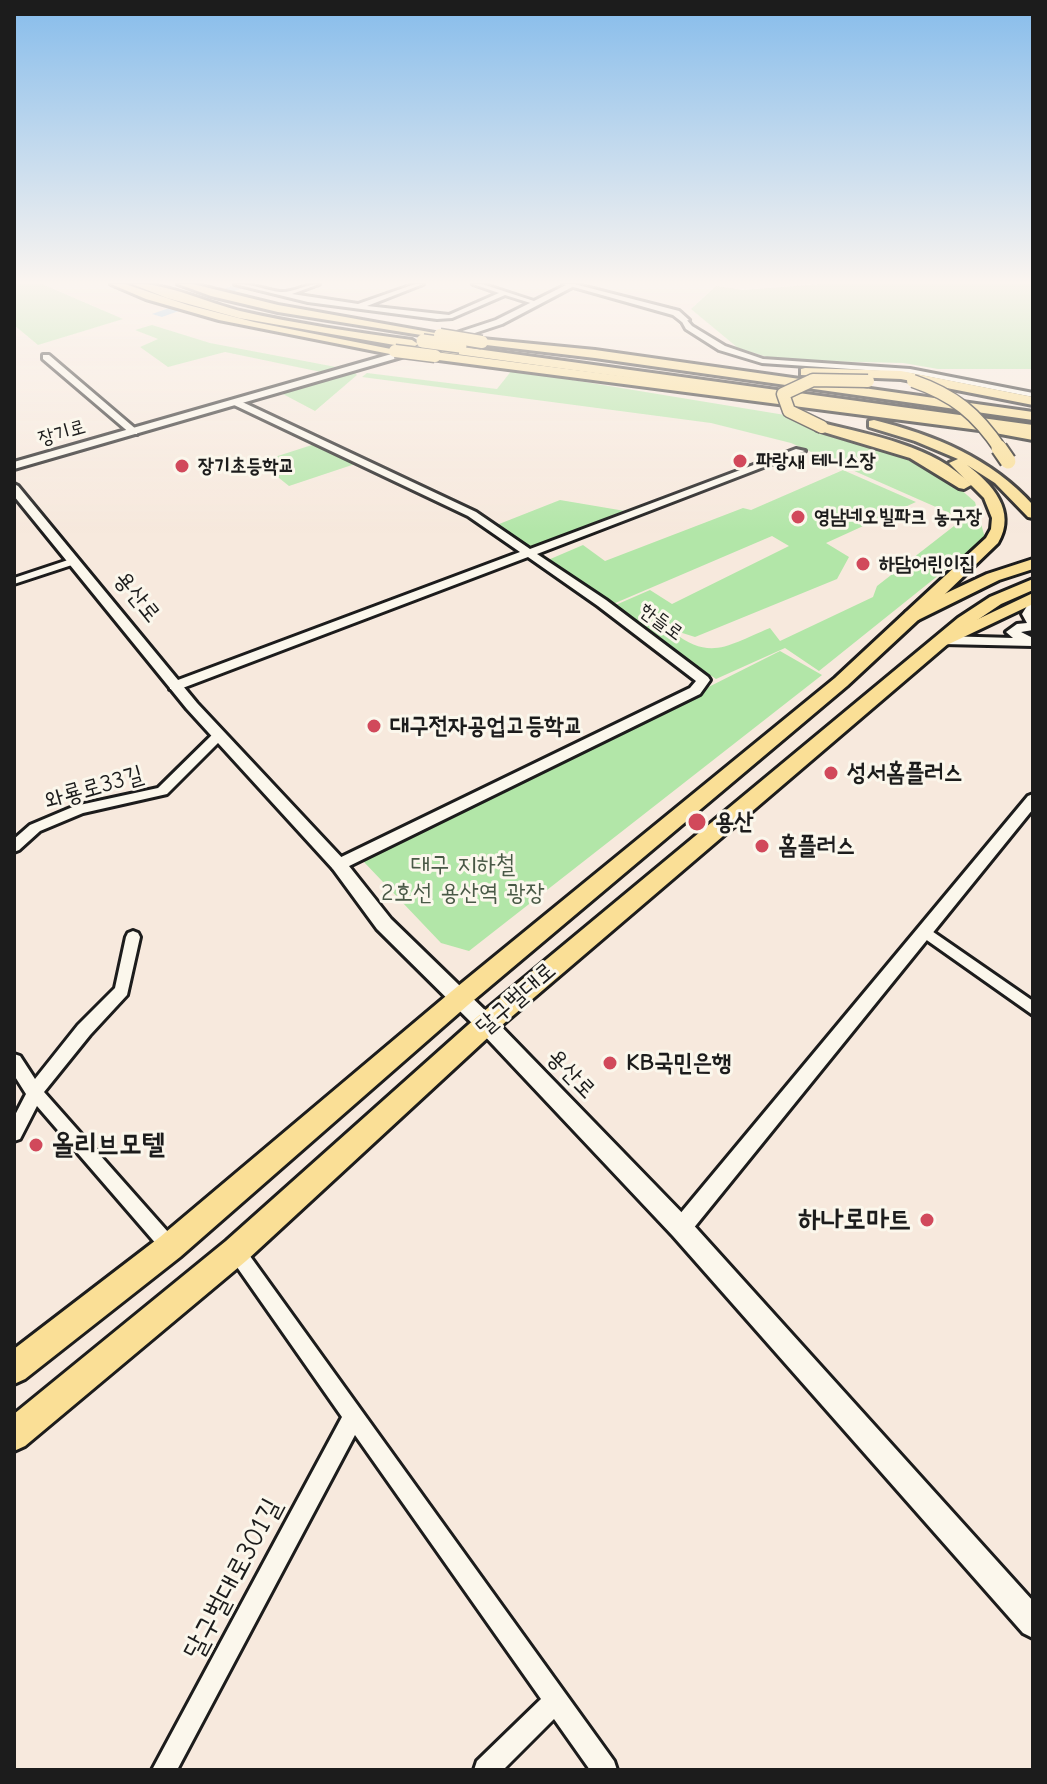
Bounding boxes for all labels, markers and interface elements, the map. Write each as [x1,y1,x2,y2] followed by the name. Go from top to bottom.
[35,415,89,451] street label: 장기로
[756,449,876,473] place label: 파랑새 테니스장
[731,452,749,470] marker: 파랑새 테니스장
[198,454,295,478] place label: 장기초등학교
[173,457,191,475] marker: 장기초등학교
[814,505,982,529] place label: 영남네오빌파크 농구장
[789,508,807,526] marker: 영남네오빌파크 농구장
[879,552,976,576] place label: 하담어린이집
[854,555,872,573] marker: 하담어린이집
[108,565,166,629] street label: 용산로
[634,598,688,646] street label: 한들로
[390,712,583,740] place label: 대구전자공업고등학교
[365,717,383,735] marker: 대구전자공업고등학교
[847,759,963,787] place label: 성서홈플러스
[41,760,147,816] street label: 와룡로33길
[822,764,840,782] marker: 성서홈플러스
[715,808,754,836] place label: 용산
[686,811,708,833] marker: 용산
[778,832,855,860] place label: 홈플러스
[753,837,771,855] marker: 홈플러스
[381,851,545,907] park label: 대구 지하철 2호선 용산역 광장
[470,956,562,1042] street label: 달구벌대로
[541,1043,601,1105] street label: 용산로
[626,1049,731,1077] place label: KB국민은행
[601,1054,619,1072] marker: KB국민은행
[52,1128,165,1162] place label: 올리브모텔
[27,1136,45,1154] marker: 올리브모텔
[798,1203,911,1237] place label: 하나로마트
[918,1211,936,1229] marker: 하나로마트
[177,1493,289,1665] street label: 달구벌대로301길

